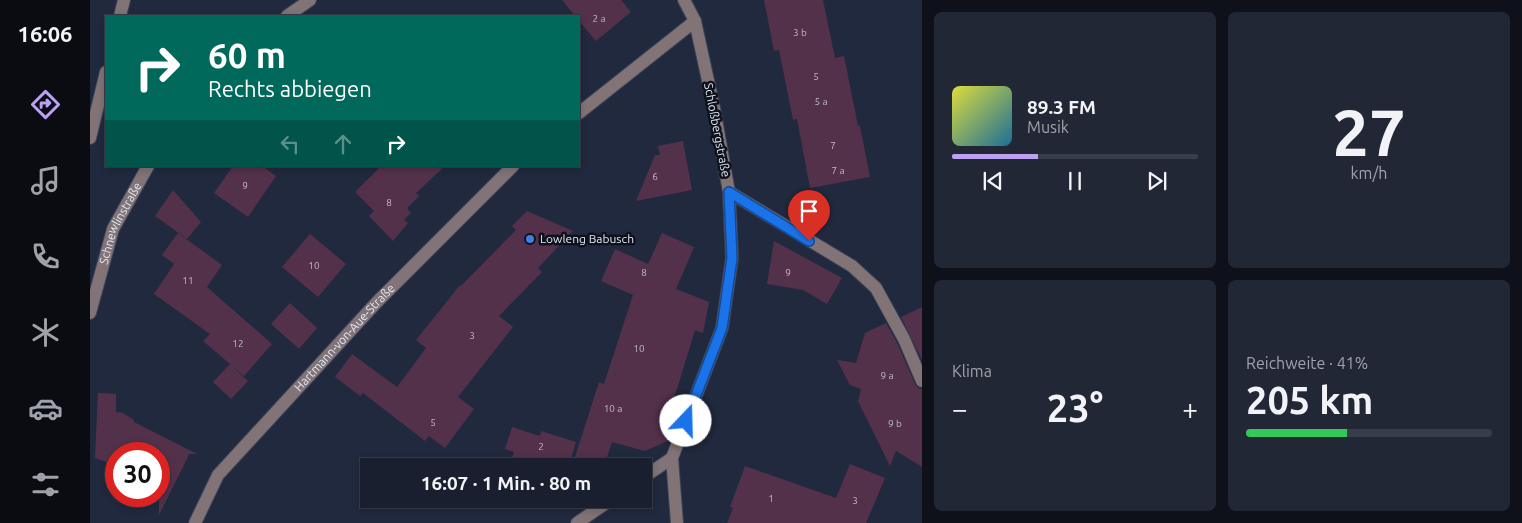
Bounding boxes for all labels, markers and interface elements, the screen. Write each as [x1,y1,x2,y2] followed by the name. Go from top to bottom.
[592,13,606,24] house number: 2 a
[17,21,73,46] text: 16:06
[793,27,807,38] house number: 3 b
[125,35,190,100] icon: right
[208,35,286,75] text: 60 m
[813,71,819,82] house number: 5
[208,76,372,101] text: Rechts abbiegen
[702,82,733,178] street label: Schloßbergstraße
[28,87,63,122] icon: directions
[1332,95,1406,168] text: 27
[814,96,828,107] house number: 5 a
[1027,96,1096,118] text: 89.3 FM
[1027,118,1069,136] text: Musik
[276,130,304,158] icon: left
[329,130,357,158] icon: ahead
[382,130,410,158] icon: right
[830,140,836,151] house number: 7
[28,163,63,198] icon: music
[1351,164,1387,182] text: km/h
[831,165,845,176] house number: 7 a
[979,167,1007,195] icon: previous
[1061,167,1089,195] icon: pause
[1143,167,1171,195] icon: next
[652,171,658,182] house number: 6
[97,180,144,266] street label: Schnewlinstraße
[242,180,248,191] house number: 9
[788,190,830,241] pin
[386,197,392,208] house number: 8
[795,197,823,225] icon: arrive
[540,232,634,245] place label: Lowleng Babusch
[524,233,536,245] marker: Lowleng Babusch
[28,239,63,274] icon: phone
[308,260,320,271] house number: 10
[641,267,647,278] house number: 8
[785,267,791,278] house number: 9
[182,275,194,286] house number: 11
[291,281,397,393] street label: Hartmann-von-Aue-Straße
[28,315,63,350] icon: climate
[469,330,475,341] house number: 3
[232,338,244,349] house number: 12
[633,343,645,354] house number: 10
[1246,354,1368,372] text: Reichweite · 41%
[952,362,992,380] text: Klima
[880,370,894,381] house number: 9 a
[1246,379,1373,421] text: 205 km
[1047,387,1103,429] text: 23°
[28,391,63,426] icon: car
[952,393,968,424] text: −
[1182,393,1198,424] text: +
[659,394,711,446] position arrow
[604,403,622,414] house number: 10 a
[430,417,436,428] house number: 5
[888,418,902,429] house number: 9 b
[538,441,544,452] house number: 2
[105,442,170,507] speed limit sign: 30
[28,467,63,502] icon: filters
[421,472,591,494] text: 16:07 · 1 Min. · 80 m
[768,493,774,504] house number: 1
[852,495,858,506] house number: 3

